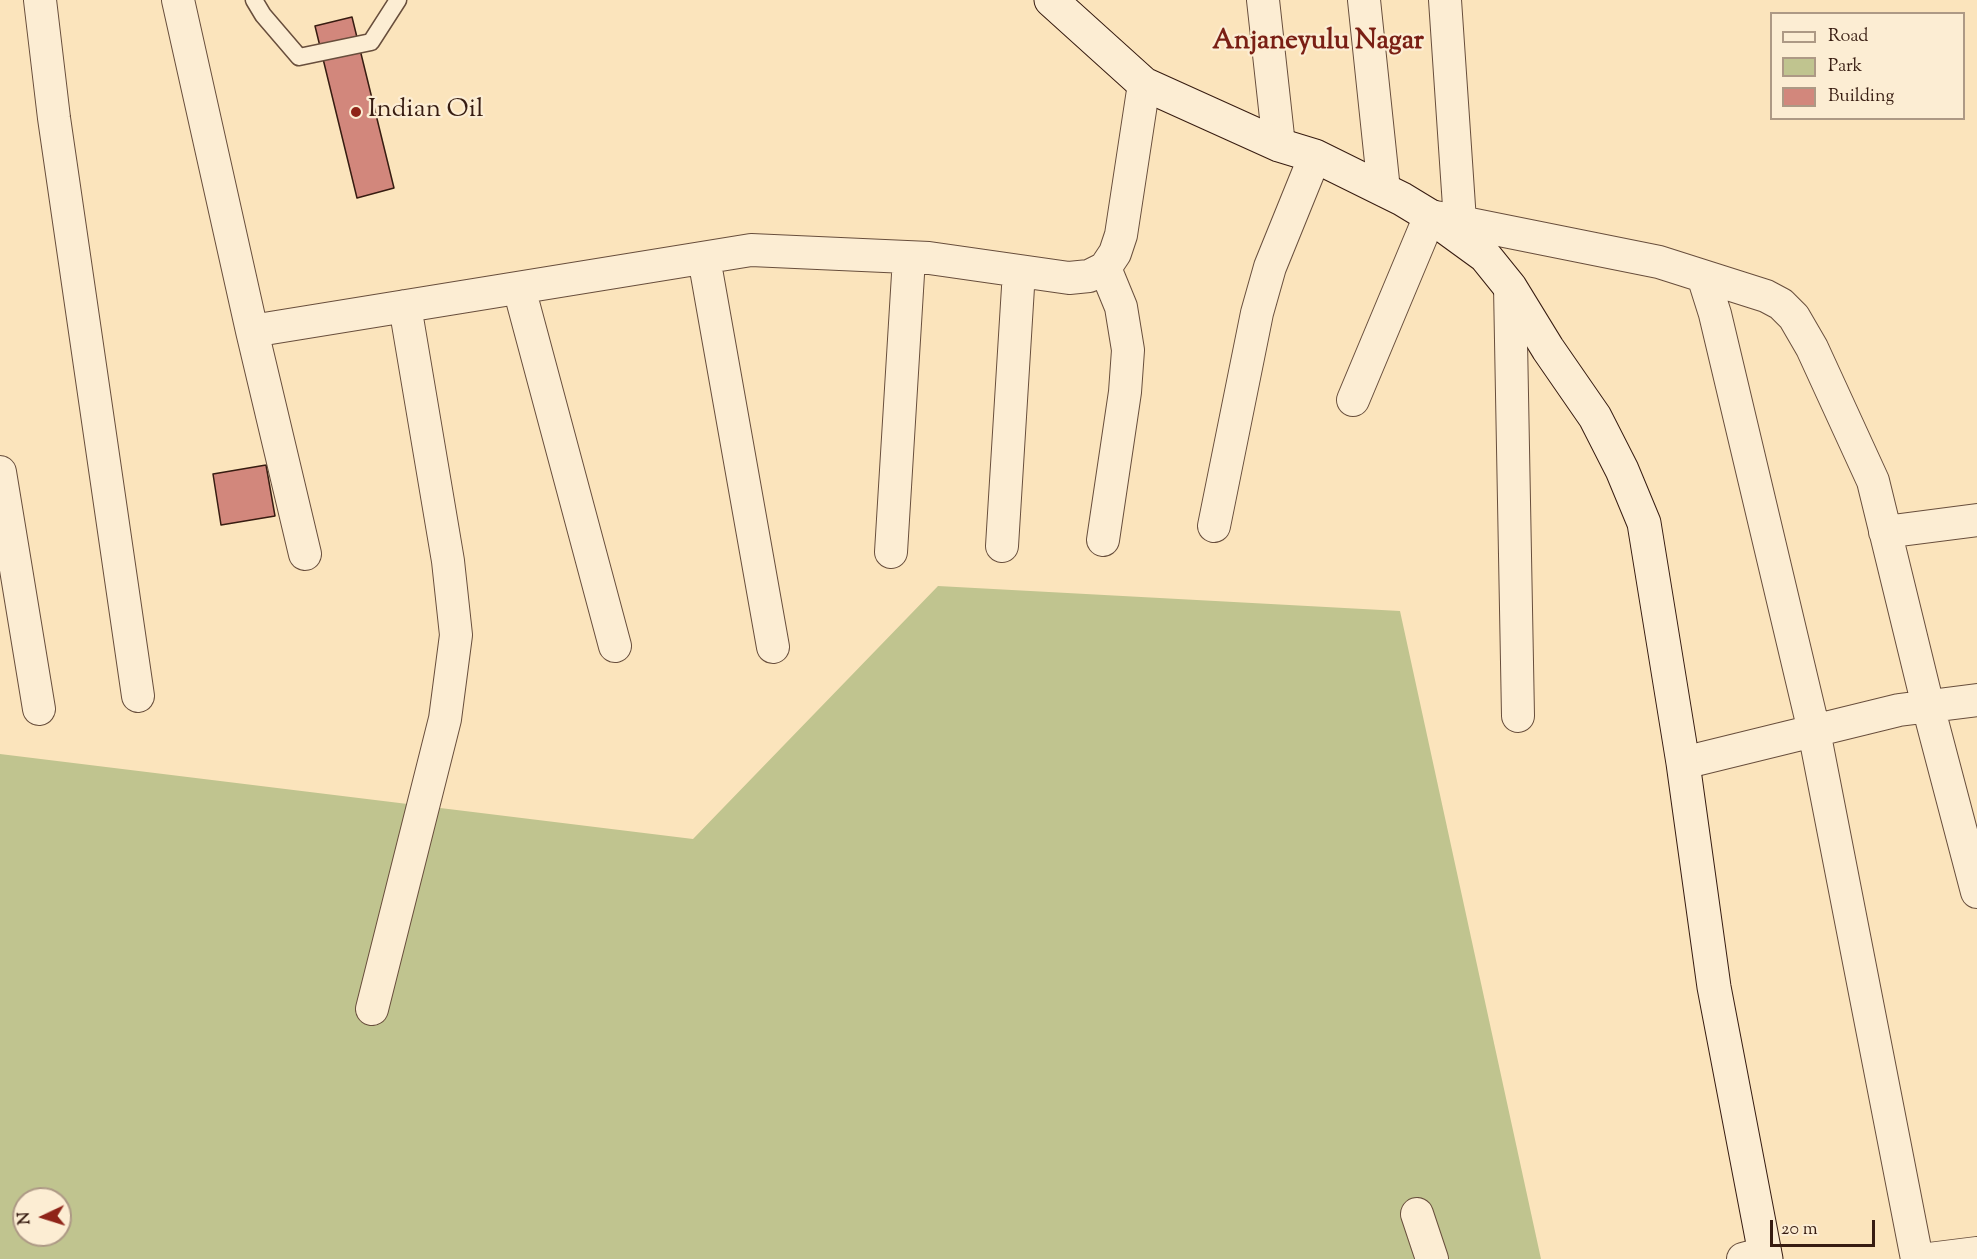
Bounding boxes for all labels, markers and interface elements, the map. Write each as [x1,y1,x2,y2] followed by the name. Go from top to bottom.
[1770,12,1965,120] legend
[1828,24,1868,50] text: Road
[1212,27,1424,59] district label: Anjaneyulu Nagar
[1828,54,1862,80] text: Park
[1828,84,1894,110] text: Building
[368,96,483,128] place label: Indian Oil
[349,105,363,119] marker: Indian Oil
[12,1187,72,1247] north arrow
[1773,1208,1878,1246] scale bar
[14,1211,37,1225] text: N
[1781,1217,1818,1243] text: 20 m

